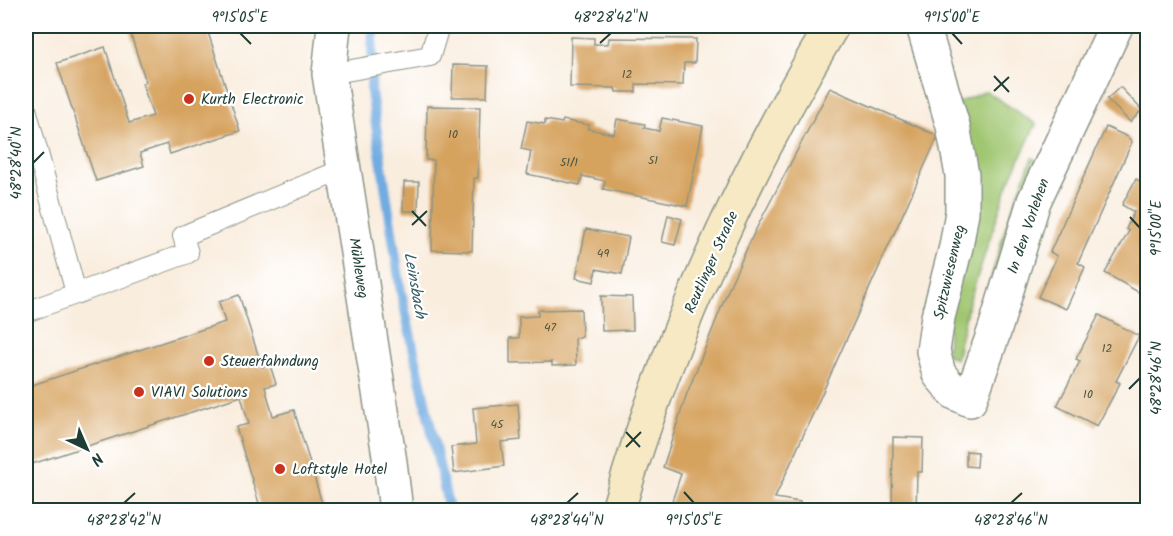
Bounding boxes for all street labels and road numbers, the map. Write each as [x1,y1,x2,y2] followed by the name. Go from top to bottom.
[1001,175,1057,277] street label: In den Vorlehen
[679,207,745,317] street label: Reutlinger Straße
[927,222,973,322] street label: Spitzwiesenweg
[341,236,375,300] street label: Mühleweg

